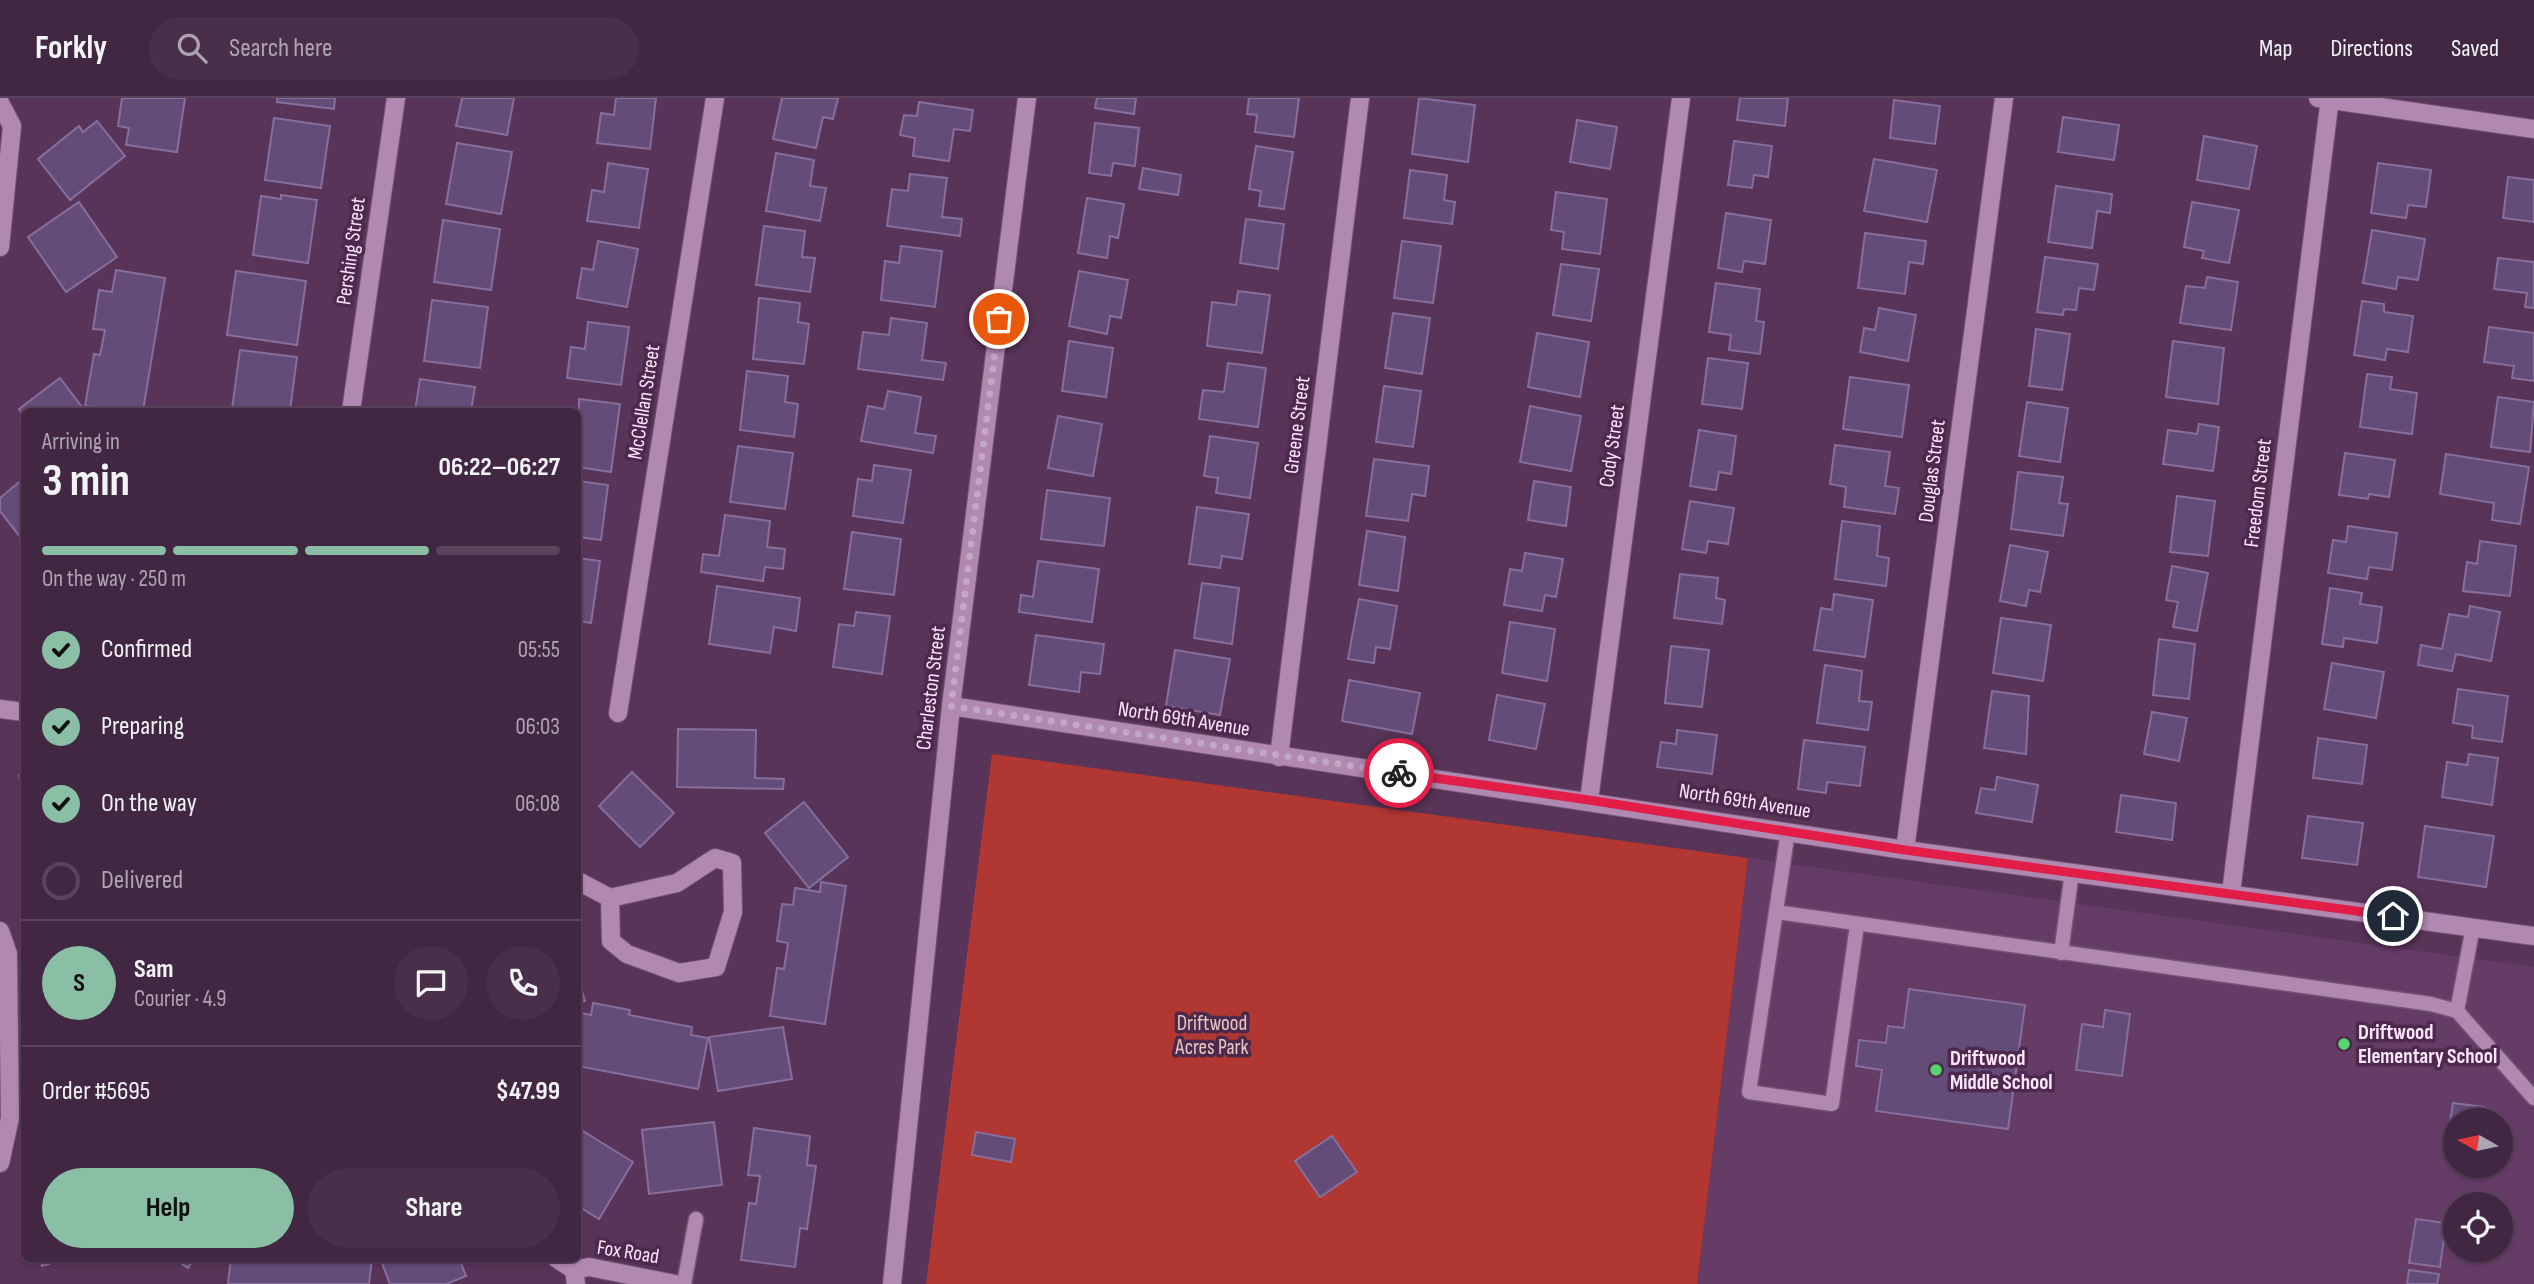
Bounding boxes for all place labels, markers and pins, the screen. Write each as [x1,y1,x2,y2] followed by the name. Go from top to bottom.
[969,289,1029,349] pin
[2363,886,2423,946] pin
[2358,1020,2497,1069] place label: Driftwood Elementary School
[2336,1036,2352,1052] marker: Driftwood Elementary School
[1950,1046,2053,1095] place label: Driftwood Middle School
[1928,1062,1944,1078] marker: Driftwood Middle School

